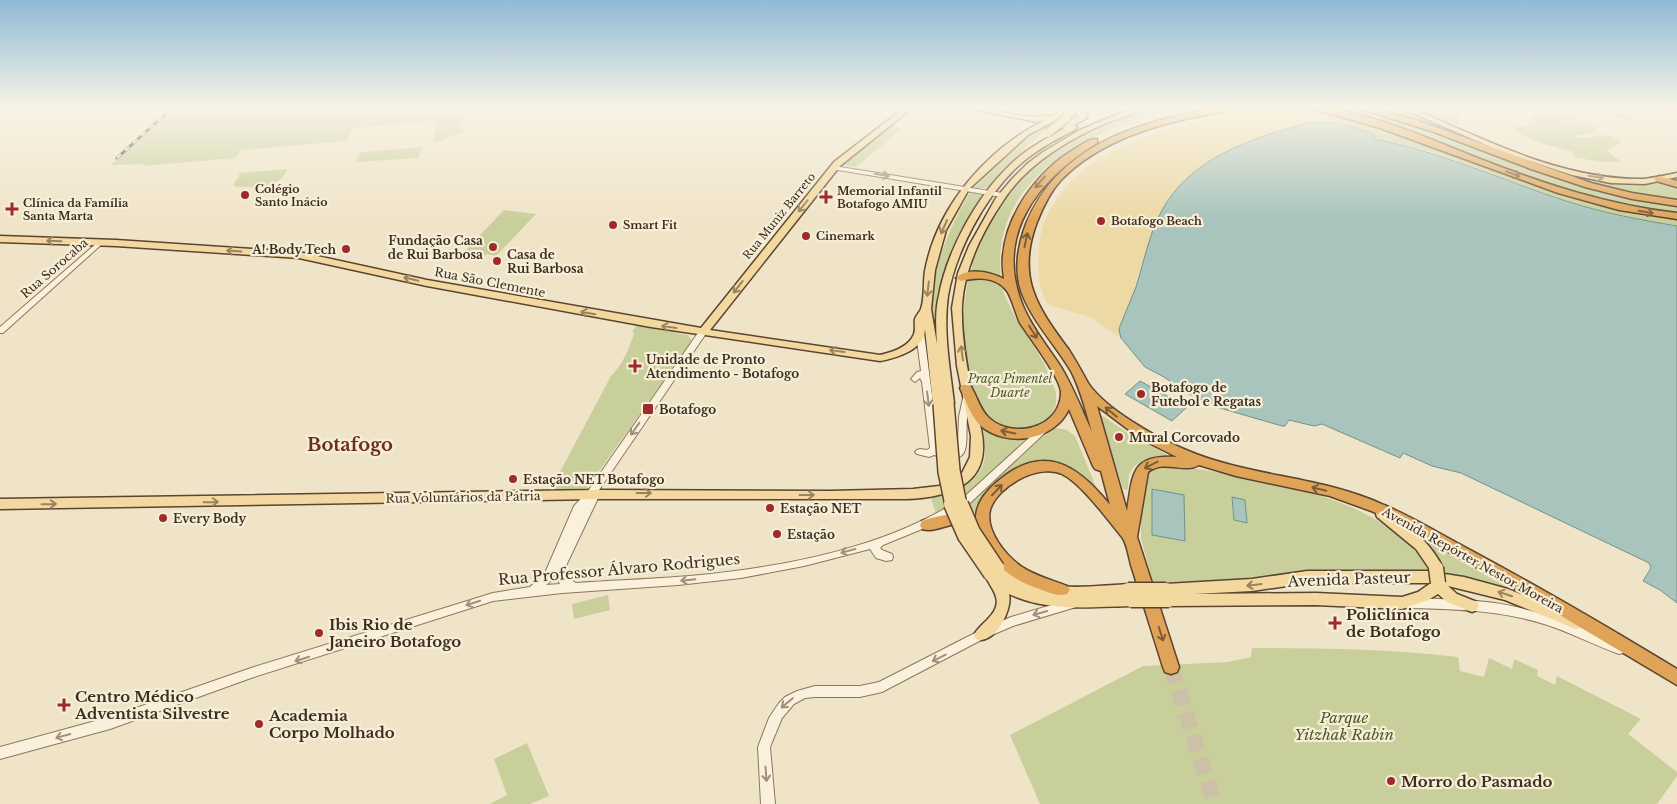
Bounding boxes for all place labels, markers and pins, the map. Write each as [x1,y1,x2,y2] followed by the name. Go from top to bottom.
[255,182,327,209] place label: Colégio Santo Inácio
[837,184,942,211] place label: Memorial Infantil Botafogo AMIU
[239,189,251,201] marker: Colégio Santo Inácio
[819,190,833,204] marker: Memorial Infantil Botafogo AMIU
[23,196,129,223] place label: Clínica da Família Santa Marta
[5,202,19,216] marker: Clínica da Família Santa Marta
[1111,214,1202,228] place label: Botafogo Beach
[1095,215,1107,227] marker: Botafogo Beach
[623,218,678,232] place label: Smart Fit
[607,219,619,231] marker: Smart Fit
[816,229,875,243] place label: Cinemark
[800,230,812,242] marker: Cinemark
[388,233,483,262] place label: Fundação Casa de Rui Barbosa
[487,241,499,253] marker: Fundação Casa de Rui Barbosa
[251,242,336,257] place label: A! Body Tech
[340,243,352,255] marker: A! Body Tech
[507,247,584,276] place label: Casa de Rui Barbosa
[491,255,503,267] marker: Casa de Rui Barbosa
[645,352,799,381] place label: Unidade de Pronto Atendimento - Botafogo
[628,359,642,373] marker: Unidade de Pronto Atendimento - Botafogo
[1151,380,1261,409] place label: Botafogo de Futebol e Regatas
[1135,388,1147,400] marker: Botafogo de Futebol e Regatas
[641,402,655,416] marker: Botafogo
[659,402,716,417] place label: Botafogo
[1129,430,1240,445] place label: Mural Corcovado
[1113,431,1125,443] marker: Mural Corcovado
[523,472,664,487] place label: Estação NET Botafogo
[507,473,519,485] marker: Estação NET Botafogo
[780,501,861,516] place label: Estação NET
[764,502,776,514] marker: Estação NET
[173,511,246,526] place label: Every Body
[157,512,169,524] marker: Every Body
[787,527,835,542] place label: Estação
[771,528,783,540] marker: Estação
[1346,605,1441,641] place label: Policlínica de Botafogo
[326,615,461,651] place label: Ibis Rio de Janeiro Botafogo
[1328,616,1342,630] marker: Policlínica de Botafogo
[313,627,325,639] marker: Ibis Rio de Janeiro Botafogo
[74,687,230,723] place label: Centro Médico Adventista Silvestre
[57,698,71,712] marker: Centro Médico Adventista Silvestre
[268,706,395,742] place label: Academia Corpo Molhado
[253,718,265,730] marker: Academia Corpo Molhado
[1401,772,1553,791] place label: Morro do Pasmado
[1385,775,1397,787] marker: Morro do Pasmado

